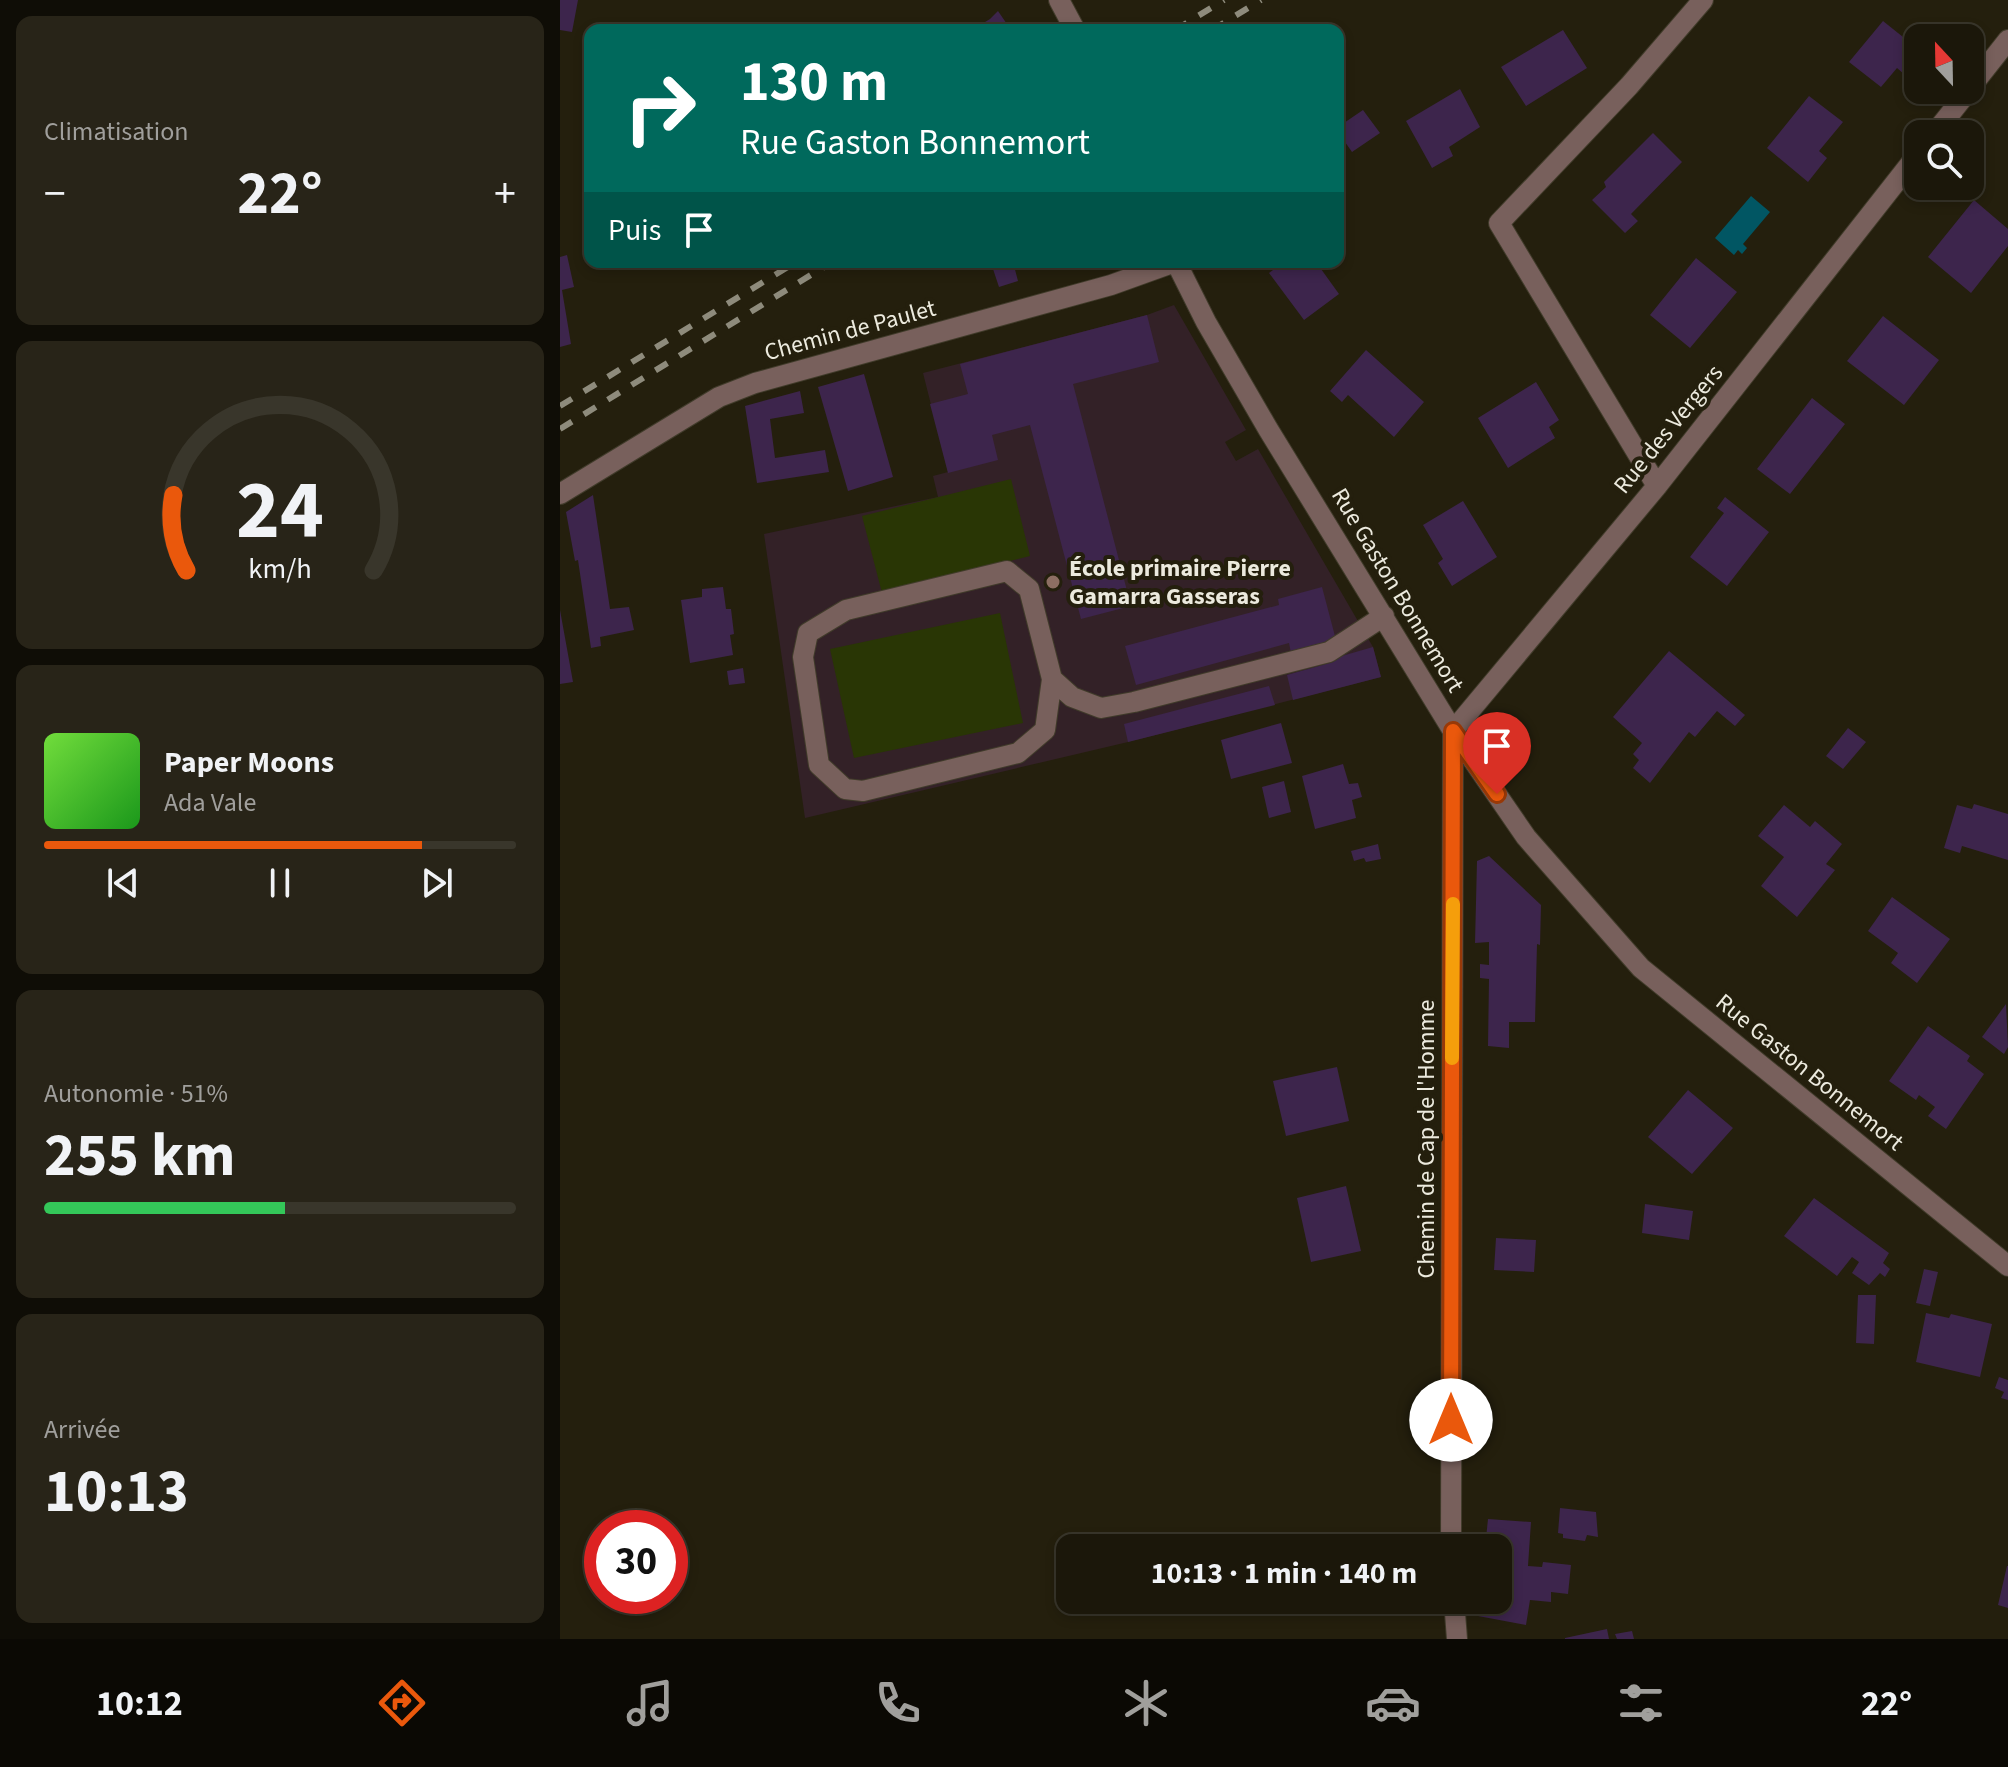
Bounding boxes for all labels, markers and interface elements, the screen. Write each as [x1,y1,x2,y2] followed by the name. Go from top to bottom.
[1904,24,1984,104] north arrow
[1904,24,1984,200] map controls
[740,43,888,122] text: 130 m
[608,56,712,160] icon: right
[44,113,189,150] text: Climatisation
[740,117,1090,168] text: Rue Gaston Bonnemort
[1904,120,1984,200] button: search
[237,152,323,237] text: 22°
[44,163,66,226] text: −
[494,163,516,226] text: +
[677,208,721,252] icon: arrive
[608,209,661,252] text: Puis
[761,291,940,370] street label: Chemin de Paulet
[1605,357,1732,502] street label: Rue des Vergers
[236,451,324,569] text: 24
[1323,481,1473,699] street label: Rue Gaston Bonnemort
[248,549,312,589] text: km/h
[1069,551,1291,614] place label: École primaire Pierre Gamarra Gasseras
[1044,573,1062,591] marker: École primaire Pierre Gamarra Gasseras
[1463,712,1531,794] pin
[1475,724,1519,768] icon: arrive
[164,741,334,784] text: Paper Moons
[164,784,256,821] text: Ada Vale
[101,861,145,905] icon: previous
[258,861,302,905] icon: pause
[415,861,459,905] icon: next
[1708,985,1911,1159] street label: Rue Gaston Bonnemort
[1409,1000,1444,1278] street label: Chemin de Cap de l'Homme
[44,1075,228,1112] text: Autonomie · 51%
[44,1114,235,1199] text: 255 km
[1409,1378,1493,1462] position arrow
[44,1411,120,1448] text: Arrivée
[44,1450,189,1535] text: 10:13
[584,1510,688,1614] speed limit sign: 30
[1151,1552,1417,1595] text: 10:13 · 1 min · 140 m
[374,1675,430,1731] icon: directions
[622,1675,678,1731] icon: music
[870,1675,926,1731] icon: phone
[1118,1675,1174,1731] icon: climate
[1365,1675,1421,1731] icon: car
[1613,1675,1669,1731] icon: filters
[96,1678,183,1729] text: 10:12
[1861,1678,1912,1729] text: 22°

